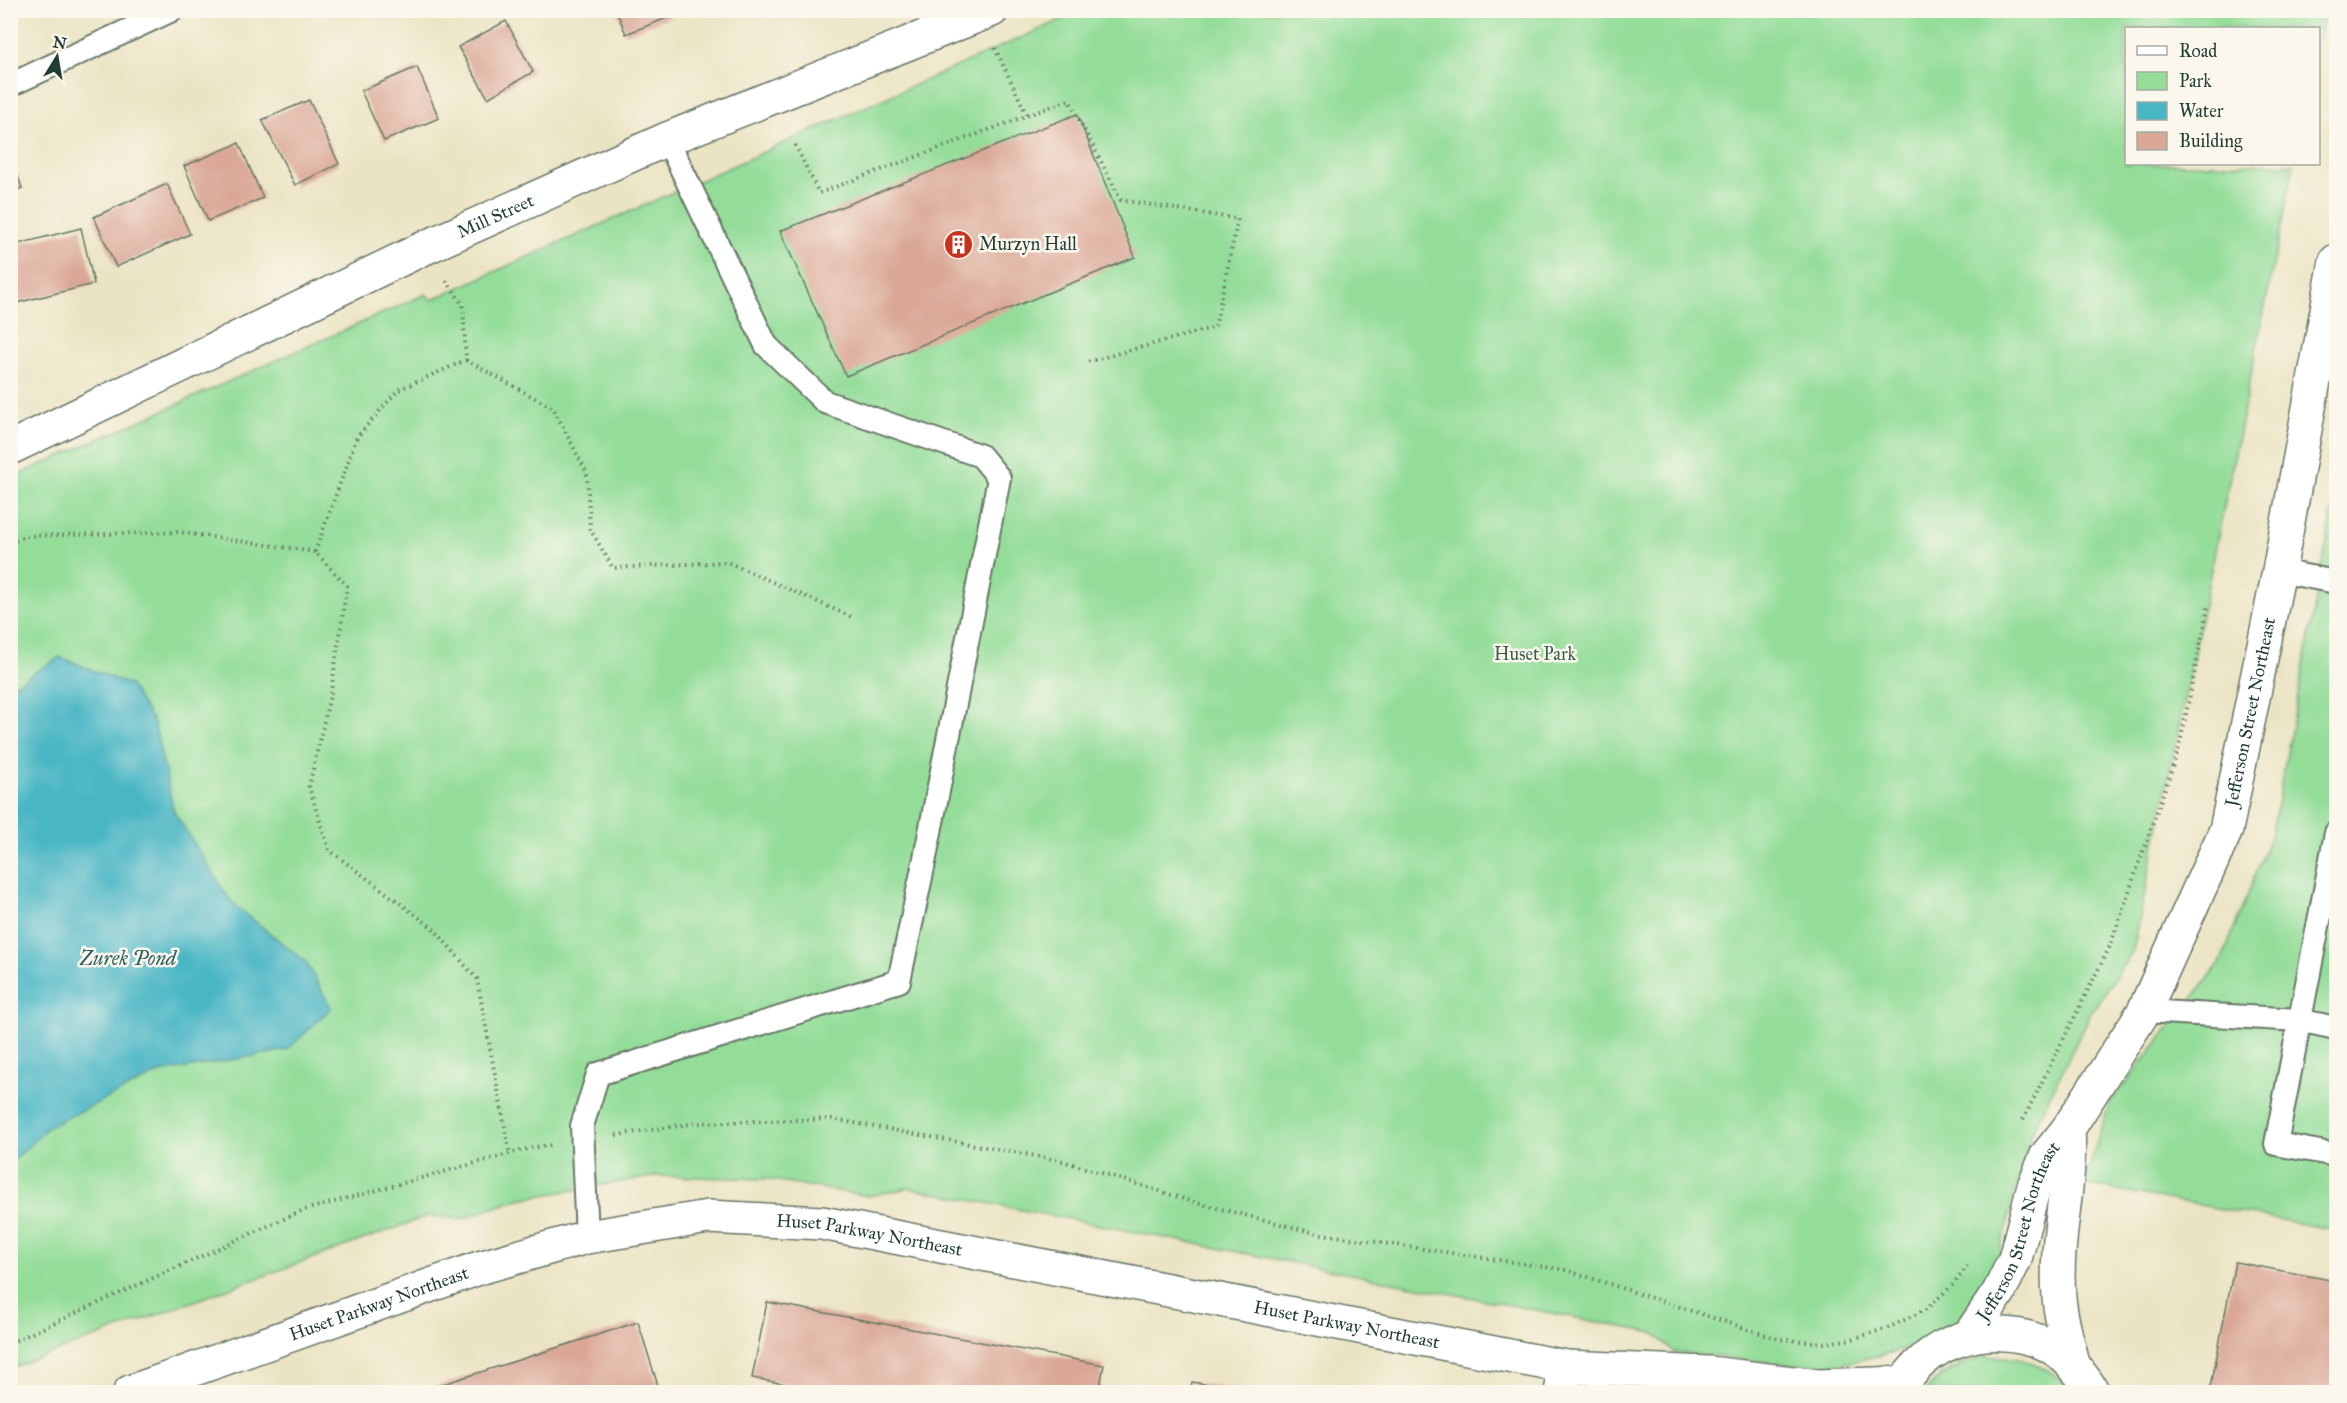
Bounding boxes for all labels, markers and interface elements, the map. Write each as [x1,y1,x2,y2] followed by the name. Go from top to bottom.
[27,27,87,87] north arrow
[2125,27,2320,165] legend
[51,32,69,53] text: N
[2179,40,2217,62] text: Road
[2179,70,2212,92] text: Park
[2179,100,2224,122] text: Water
[2179,130,2243,153] text: Building
[454,189,538,243] street label: Mill Street
[942,228,974,260] building icon: Murzyn Hall
[979,233,1077,255] place label: Murzyn Hall
[2220,615,2280,811] street label: Jefferson Street Northeast
[1494,643,1577,665] park label: Huset Park
[79,946,178,970] water label: Zurek Pond
[1970,1136,2065,1327] street label: Jefferson Street Northeast
[776,1210,965,1261] street label: Huset Parkway Northeast
[286,1261,472,1346] street label: Huset Parkway Northeast
[1252,1296,1442,1353] street label: Huset Parkway Northeast

